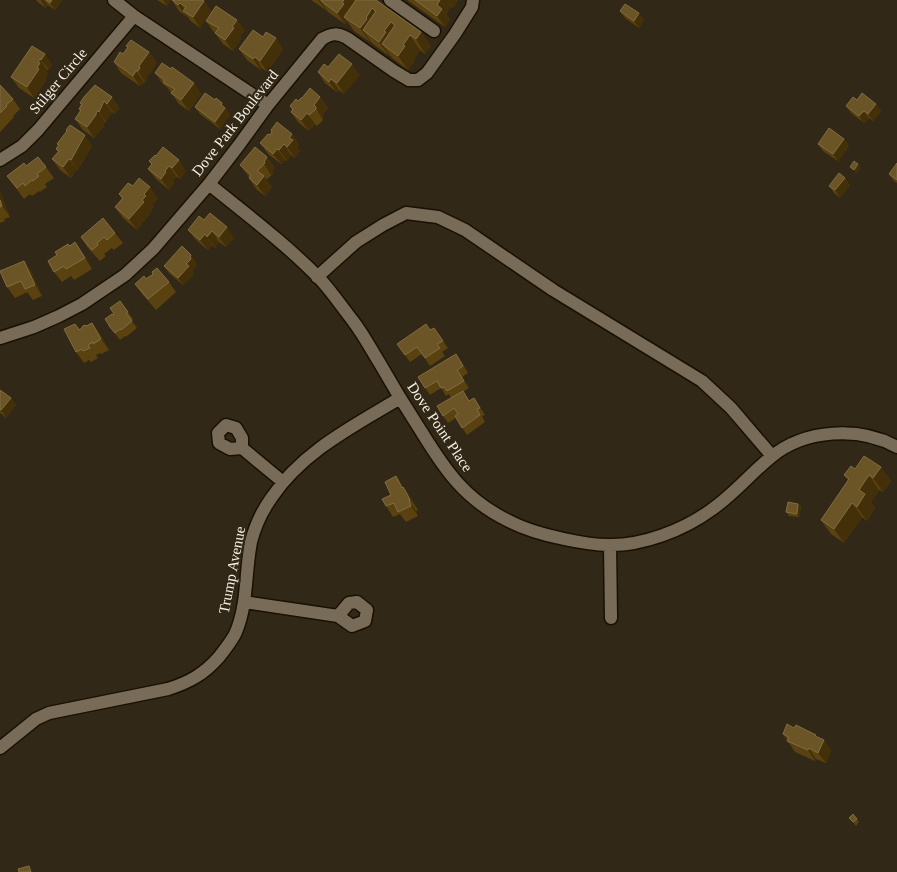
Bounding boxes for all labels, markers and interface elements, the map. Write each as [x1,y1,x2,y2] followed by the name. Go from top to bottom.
[26,45,90,117] street label: Stilger Circle
[189,66,282,179] street label: Dove Park Boulevard
[404,379,476,475] street label: Dove Point Place
[216,525,248,615] street label: Trump Avenue

